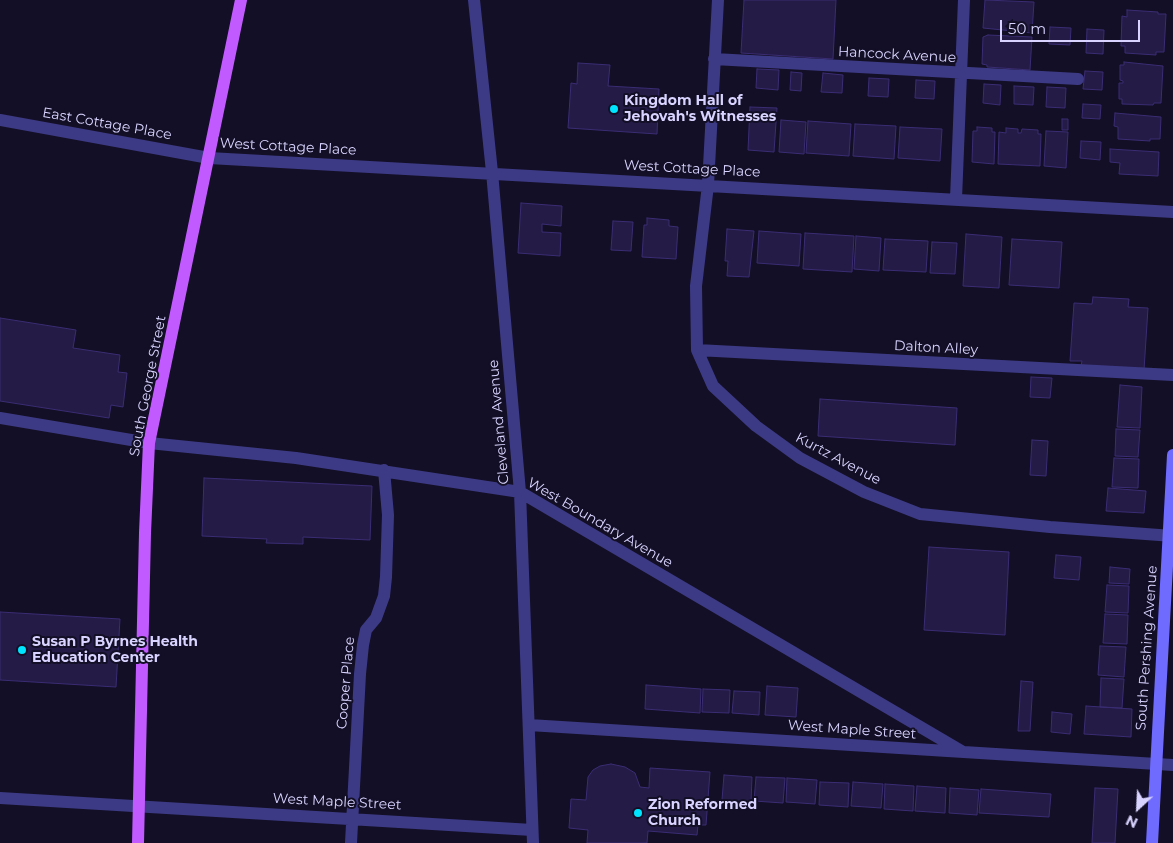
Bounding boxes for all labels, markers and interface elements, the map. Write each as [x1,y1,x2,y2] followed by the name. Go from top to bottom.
[1003,10,1143,42] scale bar
[1008,19,1046,38] text: 50 m
[837,44,957,66] street label: Hancock Avenue
[624,93,776,125] place label: Kingdom Hall of Jehovah's Witnesses
[608,103,620,115] marker: Kingdom Hall of Jehovah's Witnesses
[41,104,173,144] street label: East Cottage Place
[219,135,357,159] street label: West Cottage Place
[623,157,761,181] street label: West Cottage Place
[126,314,170,458] street label: South George Street
[893,337,979,359] street label: Dalton Alley
[485,359,513,485] street label: Cleveland Avenue
[792,429,884,489] street label: Kurtz Avenue
[524,474,676,572] street label: West Boundary Avenue
[1133,565,1161,731] street label: South Pershing Avenue
[32,634,198,666] place label: Susan P Byrnes Health Education Center
[334,636,358,730] street label: Cooper Place
[16,644,28,656] marker: Susan P Byrnes Health Education Center
[787,717,917,743] street label: West Maple Street
[1113,783,1163,833] north arrow
[272,790,402,814] street label: West Maple Street
[648,797,757,830] place label: Zion Reformed Church
[632,807,644,819] marker: Zion Reformed Church
[1123,811,1141,832] text: N

